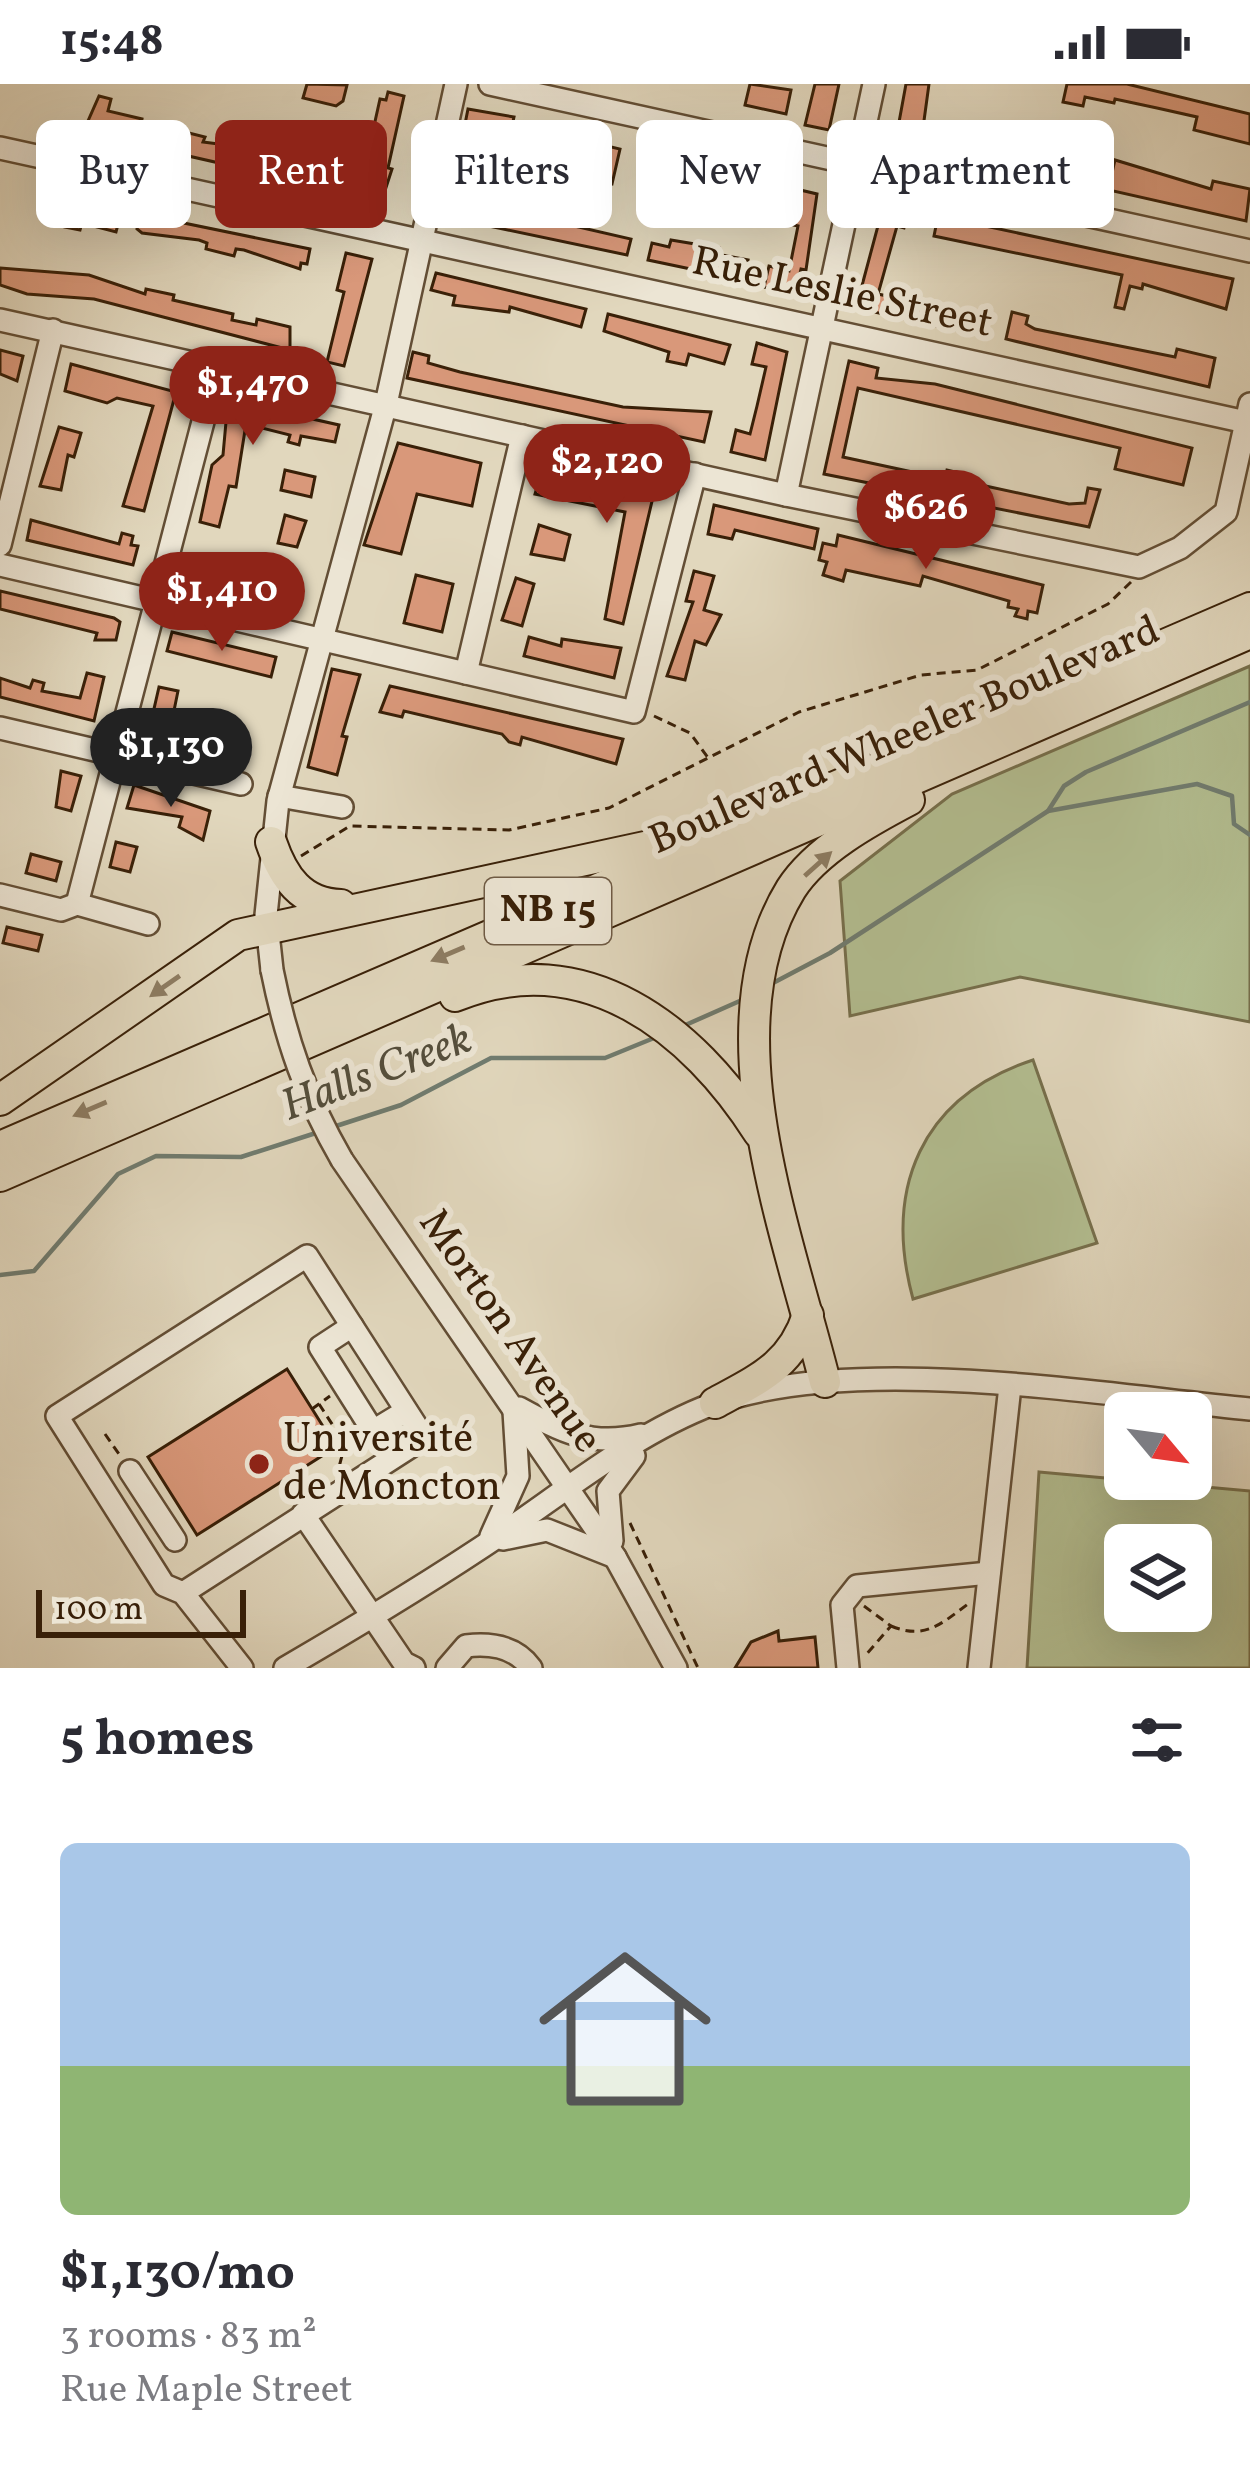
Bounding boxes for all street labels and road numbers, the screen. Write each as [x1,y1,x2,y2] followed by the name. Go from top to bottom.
[686,233,998,355] street label: Rue Leslie Street
[641,603,1169,871] street label: Boulevard Wheeler Boulevard
[485,878,611,944] road number: NB 15
[403,1198,615,1466] street label: Morton Avenue

